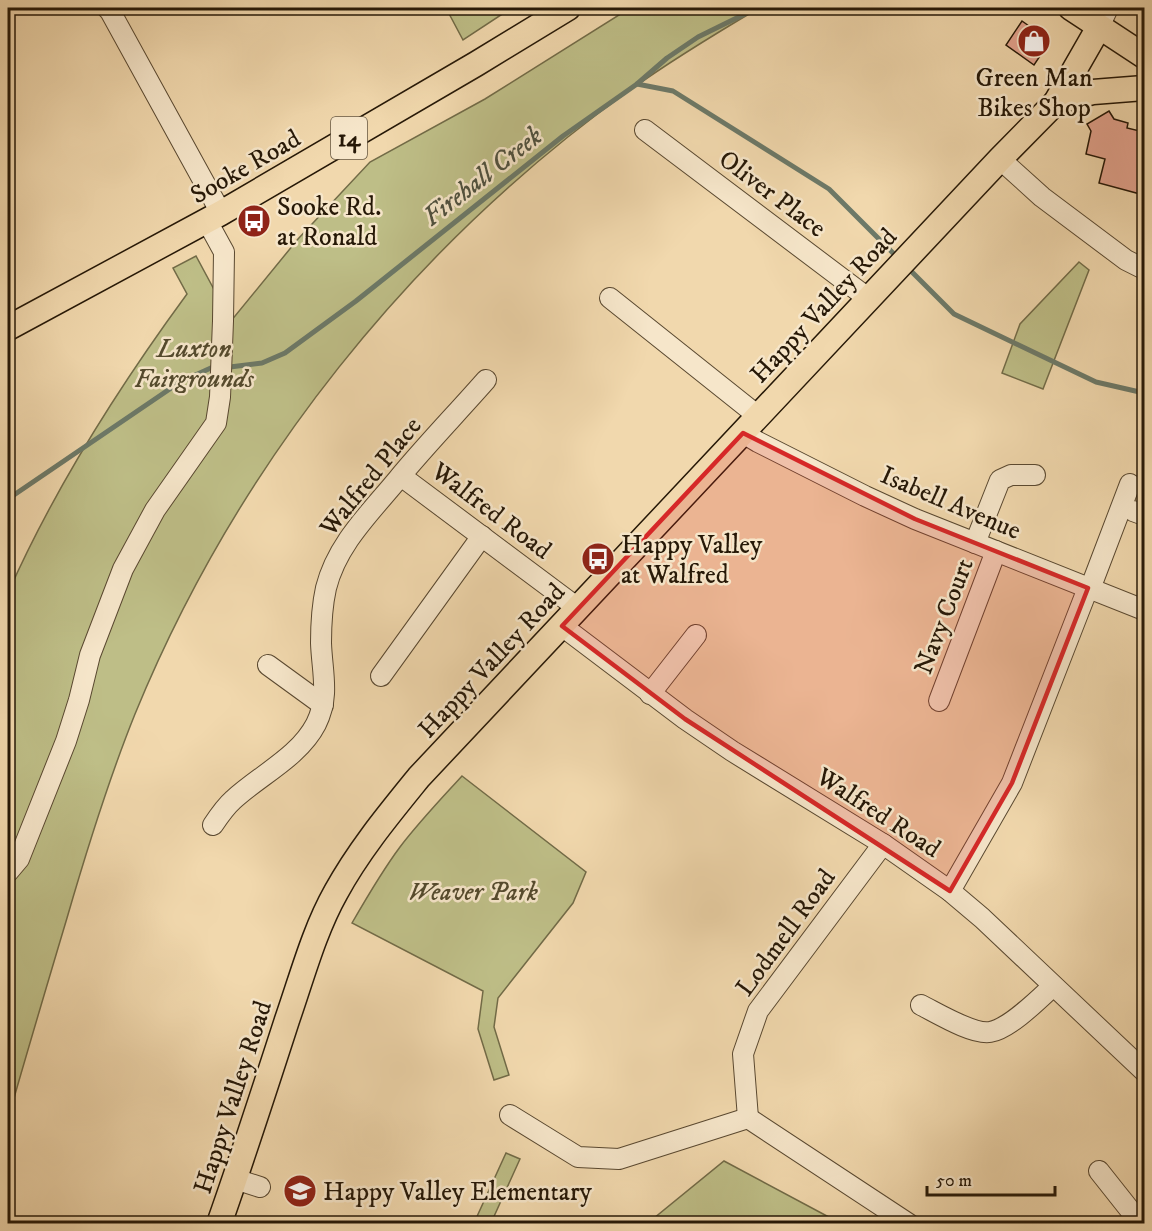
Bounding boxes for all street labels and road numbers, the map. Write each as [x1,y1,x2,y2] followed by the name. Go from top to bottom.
[331,117,367,159] road number: 14
[185,123,307,212] street label: Sooke Road
[712,143,832,245] street label: Oliver Place
[744,221,905,391] street label: Happy Valley Road
[312,411,429,544] street label: Walfred Place
[424,455,558,567] street label: Walfred Road
[875,459,1026,548] street label: Isabell Avenue
[907,554,982,679] street label: Navy Court
[412,576,573,746] street label: Happy Valley Road
[809,760,947,866] street label: Walfred Road
[729,863,844,1003] street label: Lodmell Road
[187,997,280,1198] street label: Happy Valley Road

